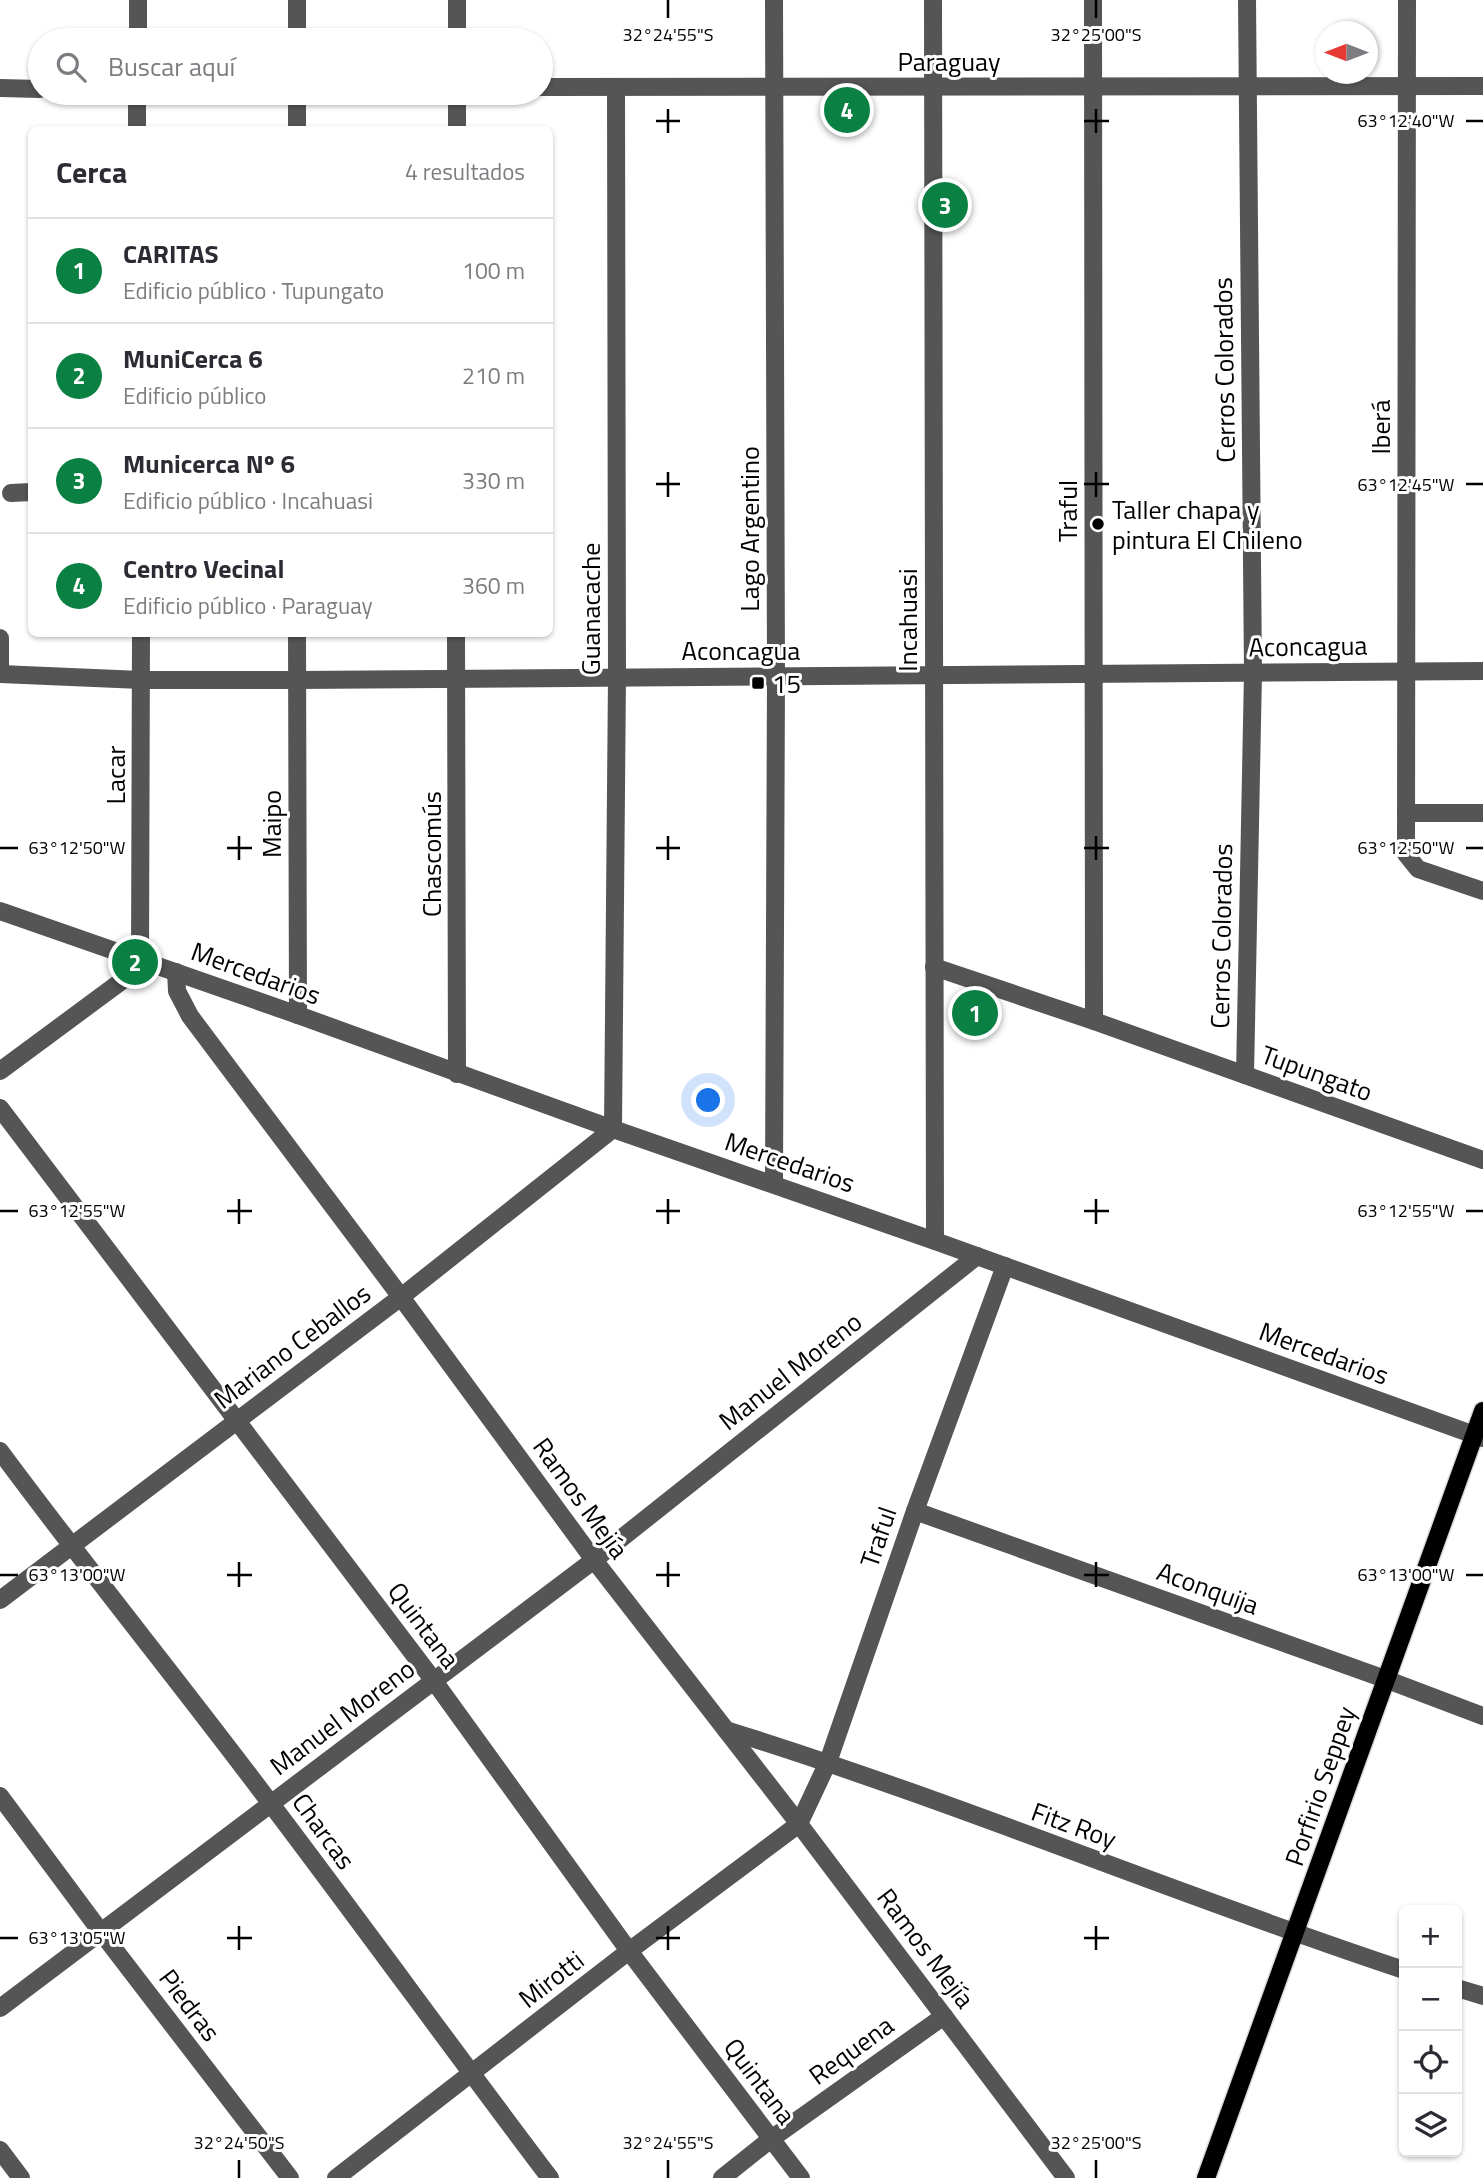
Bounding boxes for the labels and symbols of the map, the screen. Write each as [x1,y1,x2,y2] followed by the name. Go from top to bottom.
[623,21,713,48] text: 32°24'55"S
[1051,21,1141,48] text: 32°25'00"S
[1315,21,1378,84] north arrow
[898,42,1000,81] street label: Paraguay
[824,84,870,136] pin: 4
[1358,107,1455,134] text: 63°12'40"W
[922,179,968,231] pin: 3
[1203,277,1245,463] street label: Cerros Colorados
[1361,399,1400,455] street label: Iberá
[730,446,769,612] street label: Lago Argentino
[1358,471,1455,498] text: 63°12'45"W
[1048,480,1087,542] street label: Traful
[1112,490,1303,559] place label: Taller chapa y pintura El Chileno
[1090,516,1106,532] marker: Taller chapa y pintura El Chileno
[571,543,610,675] street label: Guanacache
[888,568,927,672] street label: Incahuasi
[1248,625,1368,667] street label: Aconcagua
[682,631,800,670] street label: Aconcagua
[772,664,801,703] place label: 15
[750,675,766,691] marker: 15
[96,746,135,804] street label: Lacar
[252,790,291,858] street label: Maipo
[412,791,451,917] street label: Chascomús
[29,834,126,861] text: 63°12'50"W
[1358,834,1455,861] text: 63°12'50"W
[1200,843,1242,1029] street label: Cerros Colorados
[186,932,326,1014] street label: Mercedarios
[112,936,158,988] pin: 2
[952,987,998,1039] pin: 1
[1256,1035,1378,1111] street label: Tupungato
[691,1083,725,1117] your location
[720,1122,860,1202] street label: Mercedarios
[29,1197,126,1224] text: 63°12'55"W
[1358,1197,1455,1224] text: 63°12'55"W
[205,1274,379,1418] street label: Mariano Ceballos
[710,1303,870,1439] street label: Manuel Moreno
[1254,1312,1394,1394] street label: Mercedarios
[524,1429,638,1567] street label: Ramos Mejía
[849,1501,907,1573] street label: Traful
[1151,1552,1265,1624] street label: Aconquija
[29,1561,126,1588] text: 63°13'00"W
[1358,1561,1455,1588] text: 63°13'00"W
[378,1573,470,1677] street label: Quintana
[261,1650,423,1784] street label: Manuel Moreno
[1274,1701,1366,1871] street label: Porfirio Seppey
[283,1785,365,1877] street label: Charcas
[1026,1792,1122,1858] street label: Fitz Roy
[868,1880,984,2016] street label: Ramos Mejía
[29,1924,126,1951] text: 63°13'05"W
[510,1941,592,2017] street label: Mirotti
[150,1960,230,2050] street label: Piedras
[800,2006,902,2094] street label: Requena
[714,2029,806,2133] street label: Quintana
[194,2129,284,2156] text: 32°24'50"S
[623,2129,713,2156] text: 32°24'55"S
[1051,2129,1141,2156] text: 32°25'00"S

